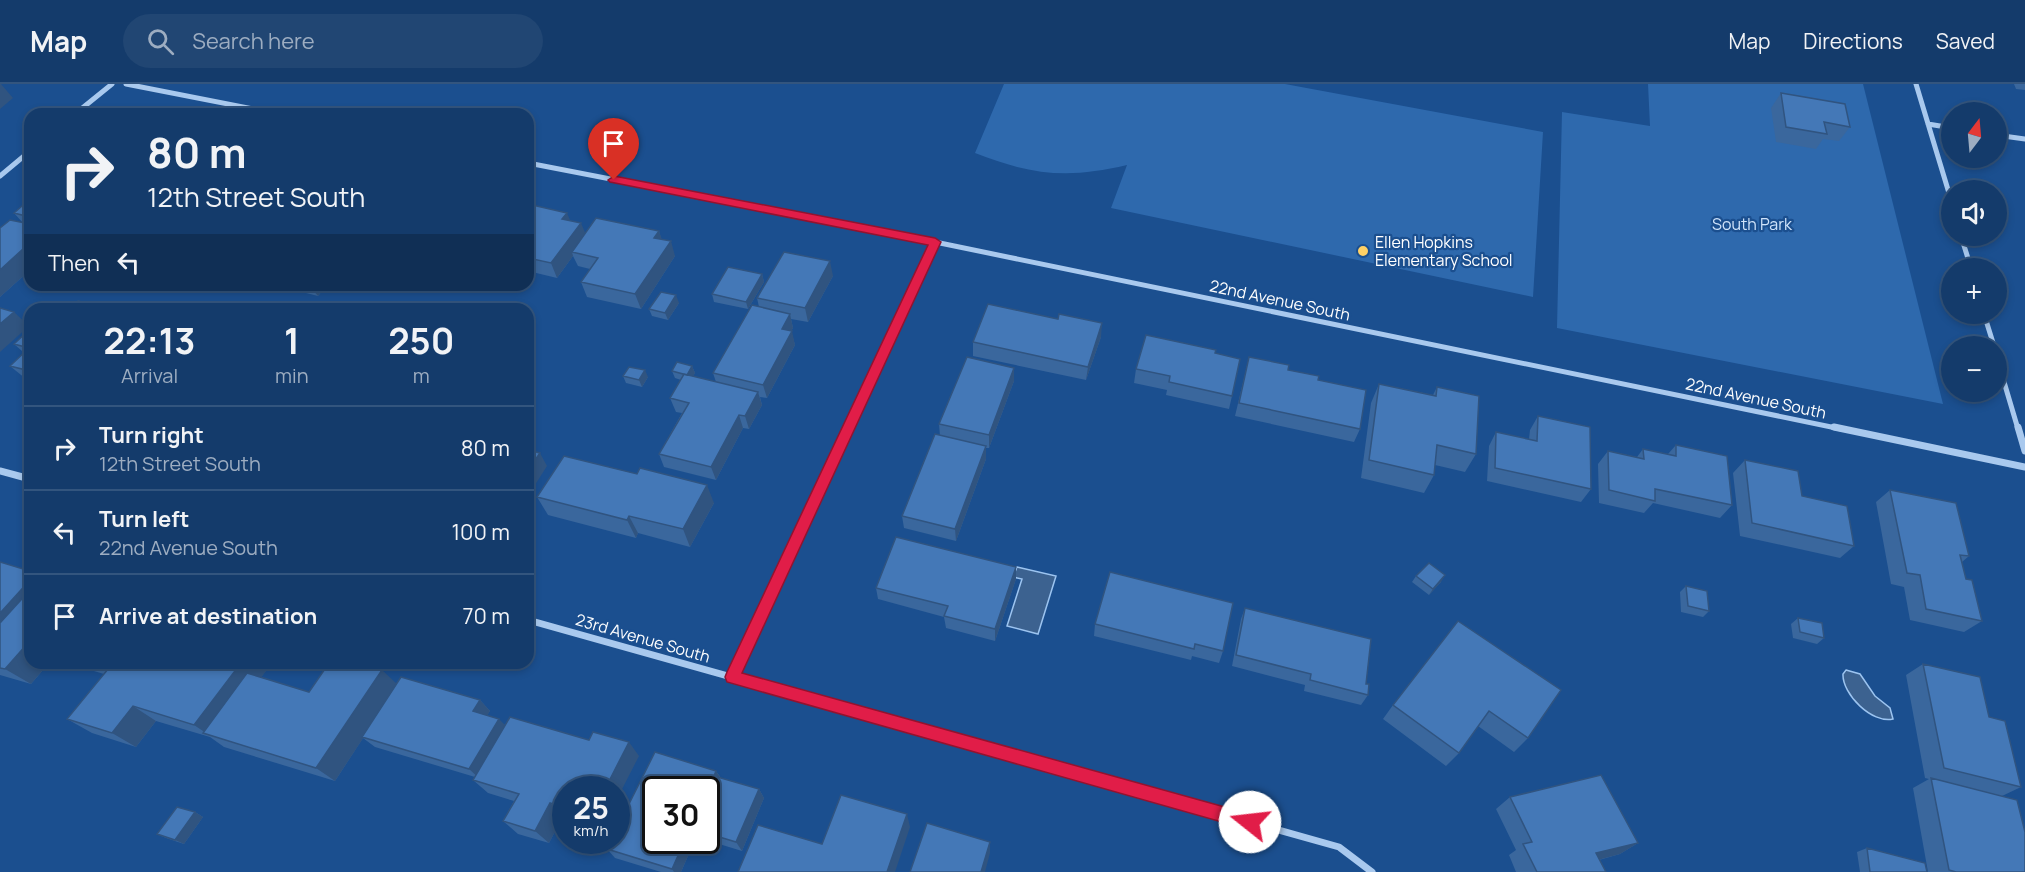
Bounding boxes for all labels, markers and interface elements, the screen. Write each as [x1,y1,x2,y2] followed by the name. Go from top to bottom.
[123,14,543,68] search box
[30,22,87,60] text: Map
[144,25,177,58] icon: search
[192,26,315,56] text: Search here
[1729,27,1770,55] text: Map
[1803,27,1903,55] text: Directions
[1936,27,1995,55] text: Saved
[1941,102,2007,168] north arrow
[1941,102,2007,402] map controls
[588,118,639,180] pin
[147,123,247,181] text: 80 m
[597,127,630,160] icon: arrive
[48,132,126,210] icon: right
[147,178,365,215] text: 12th Street South
[1941,180,2007,246] button: sound
[1712,213,1793,235] park label: South Park
[1375,231,1513,271] place label: Ellen Hopkins Elementary School
[1356,244,1370,258] marker: Ellen Hopkins Elementary School
[112,246,145,279] icon: left
[48,248,100,278] text: Then
[1941,258,2007,324] button: +
[1208,274,1352,326] street label: 22nd Avenue South
[104,316,196,365] text: 22:13
[284,316,300,365] text: 1
[388,316,454,365] text: 250
[1941,336,2007,402] button: −
[121,362,178,389] text: Arrival
[275,362,309,389] text: min
[413,362,430,389] text: m
[1684,372,1828,424] street label: 22nd Avenue South
[99,420,204,450] text: Turn right
[48,432,81,465] icon: right
[461,433,510,463] text: 80 m
[99,450,261,477] text: 12th Street South
[99,504,189,534] text: Turn left
[48,516,81,549] icon: left
[452,517,510,547] text: 100 m
[99,534,278,561] text: 22nd Avenue South
[48,600,81,633] icon: arrive
[99,601,317,631] text: Arrive at destination
[462,601,510,631] text: 70 m
[573,608,713,668] street label: 23rd Avenue South
[642,776,720,854] speed limit sign: 30
[573,787,609,828] text: 25
[1218,790,1282,854] position arrow
[574,820,608,841] text: km/h

